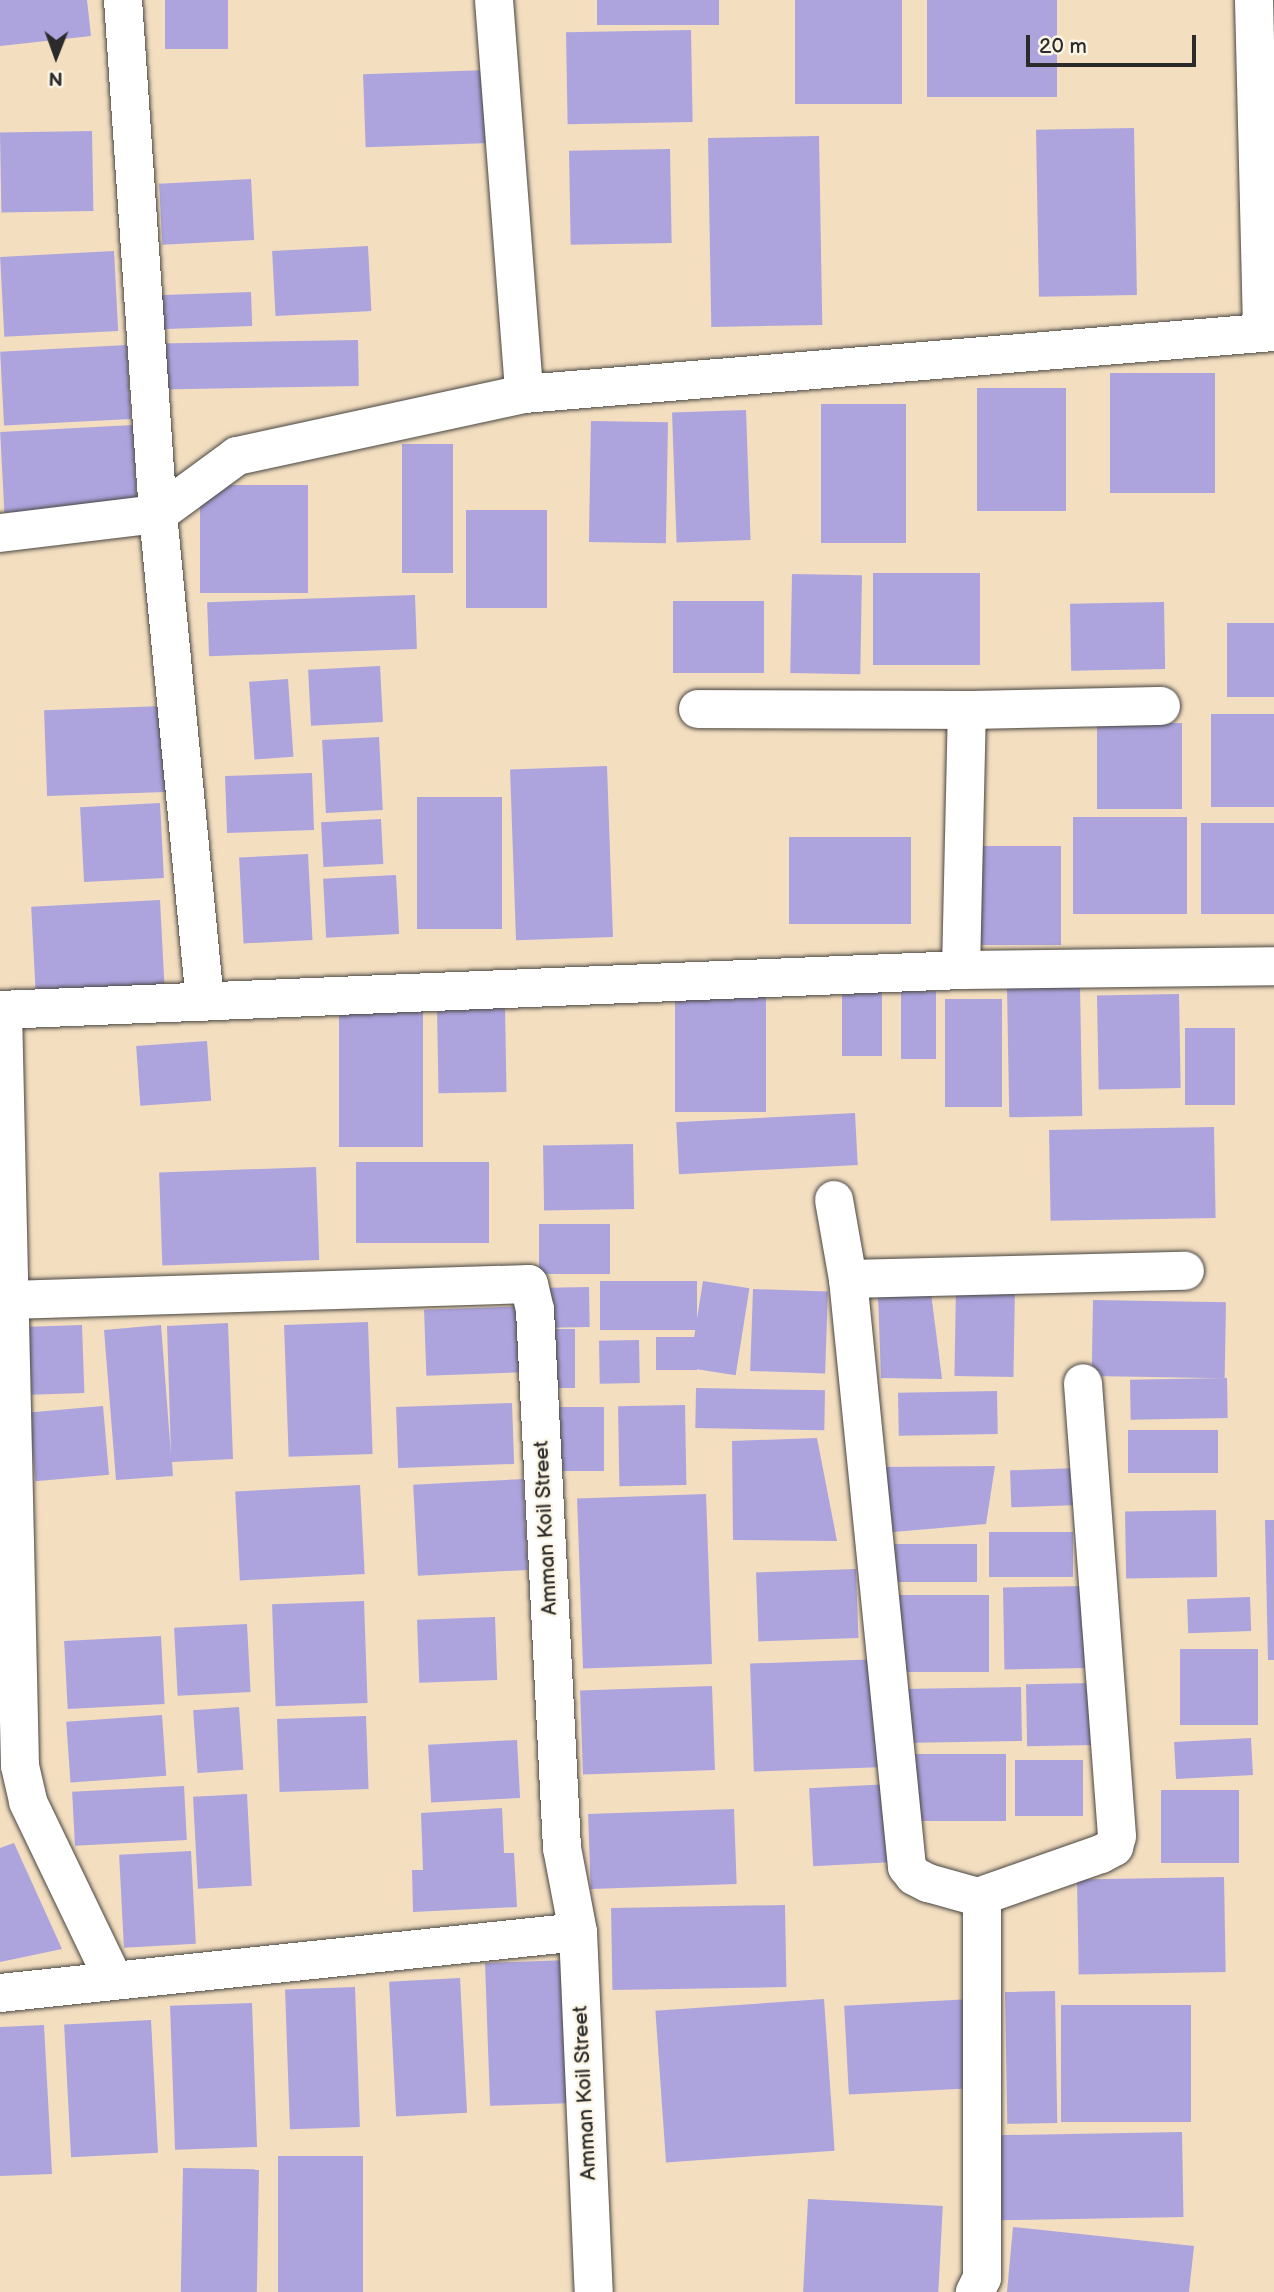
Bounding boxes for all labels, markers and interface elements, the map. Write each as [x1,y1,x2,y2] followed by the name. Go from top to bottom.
[21,21,91,91] north arrow
[1029,21,1199,65] scale bar
[1039,34,1087,59] text: 20 m
[48,66,63,89] text: N
[529,1440,563,1616] street label: Amman Koil Street
[568,2005,602,2181] street label: Amman Koil Street

